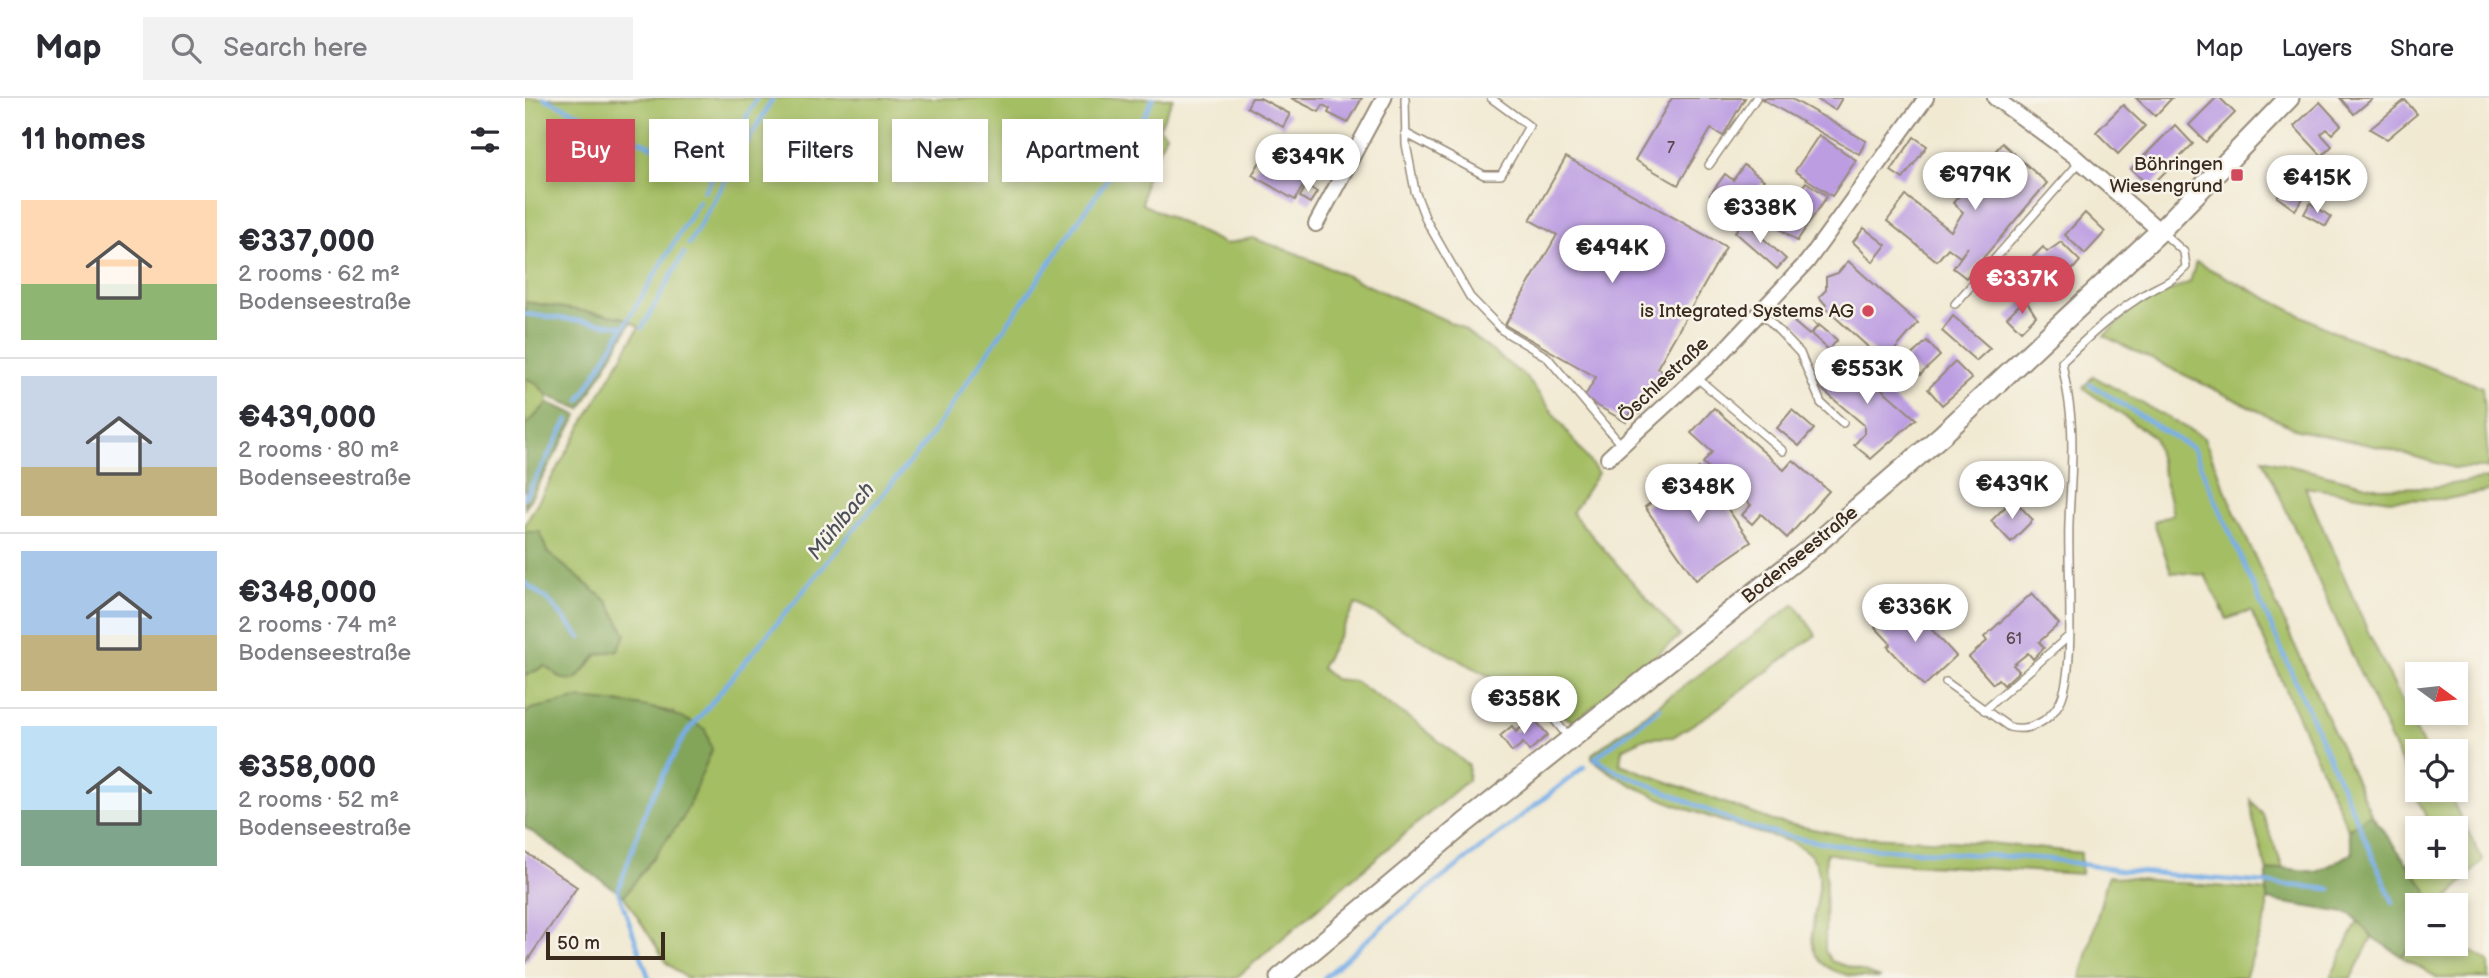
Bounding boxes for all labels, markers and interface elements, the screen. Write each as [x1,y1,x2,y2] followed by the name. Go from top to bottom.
[143,17,633,80] search box
[35,28,101,68] text: Map
[167,29,205,67] icon: search
[223,33,367,64] text: Search here
[2195,34,2243,63] text: Map
[2281,34,2352,63] text: Layers
[2390,34,2454,63] text: Share
[546,119,635,182] chip: Buy
[649,119,749,182] chip: Rent
[763,119,878,182] chip: Filters
[892,119,988,182] chip: New
[1002,119,1163,182] chip: Apartment
[466,121,504,159] icon: filters
[21,122,145,158] text: 11 homes
[1259,134,1357,194] pin: €349K
[1667,139,1675,158] house number: 7
[1271,143,1345,171] text: €349K
[1926,152,2024,212] pin: €979K
[2109,153,2223,198] place label: Böhringen Wiesengrund
[2268,156,2366,215] pin: €415K
[1939,161,2011,189] text: €979K
[2282,164,2352,192] text: €415K
[2229,167,2245,183] marker: Böhringen Wiesengrund
[1711,186,1809,245] pin: €338K
[1723,194,1797,222] text: €338K
[238,224,375,260] text: €337,000
[1563,226,1661,285] pin: €494K
[77,228,161,312] icon: home
[1575,234,1649,262] text: €494K
[1973,256,2071,316] pin: €337K
[238,260,400,288] text: 2 rooms · 62 m²
[1986,265,2058,293] text: €337K
[238,288,411,316] text: Bodenseestraße
[1640,300,1854,323] place label: is Integrated Systems AG
[1860,303,1876,319] marker: is Integrated Systems AG
[1614,332,1714,428] street label: Öschlestraße
[1818,346,1916,406] pin: €553K
[1831,355,1903,383] text: €553K
[238,400,376,436] text: €439,000
[77,404,161,488] icon: home
[238,436,399,464] text: 2 rooms · 80 m²
[1963,462,2061,521] pin: €439K
[238,464,411,492] text: Bodenseestraße
[1649,464,1747,524] pin: €348K
[1975,470,2049,498] text: €439K
[1661,473,1735,501] text: €348K
[802,477,880,565] water label: Mühlbach
[1737,501,1863,609] street label: Bodenseestraße
[238,575,377,611] text: €348,000
[77,579,161,663] icon: home
[1866,584,1964,644] pin: €336K
[1878,593,1952,621] text: €336K
[238,611,397,639] text: 2 rooms · 74 m²
[2006,630,2022,649] house number: 61
[238,639,411,667] text: Bodenseestraße
[2405,662,2467,724] north arrow
[2405,662,2468,956] map controls
[1475,676,1573,736] pin: €358K
[1487,685,1561,713] text: €358K
[2405,739,2468,802] button: locate
[238,750,376,786] text: €358,000
[77,754,161,838] icon: home
[238,786,399,814] text: 2 rooms · 52 m²
[238,814,411,842] text: Bodenseestraße
[2405,816,2468,879] button: +
[2405,893,2468,956] button: −
[546,929,665,961] scale bar
[557,932,600,955] text: 50 m

